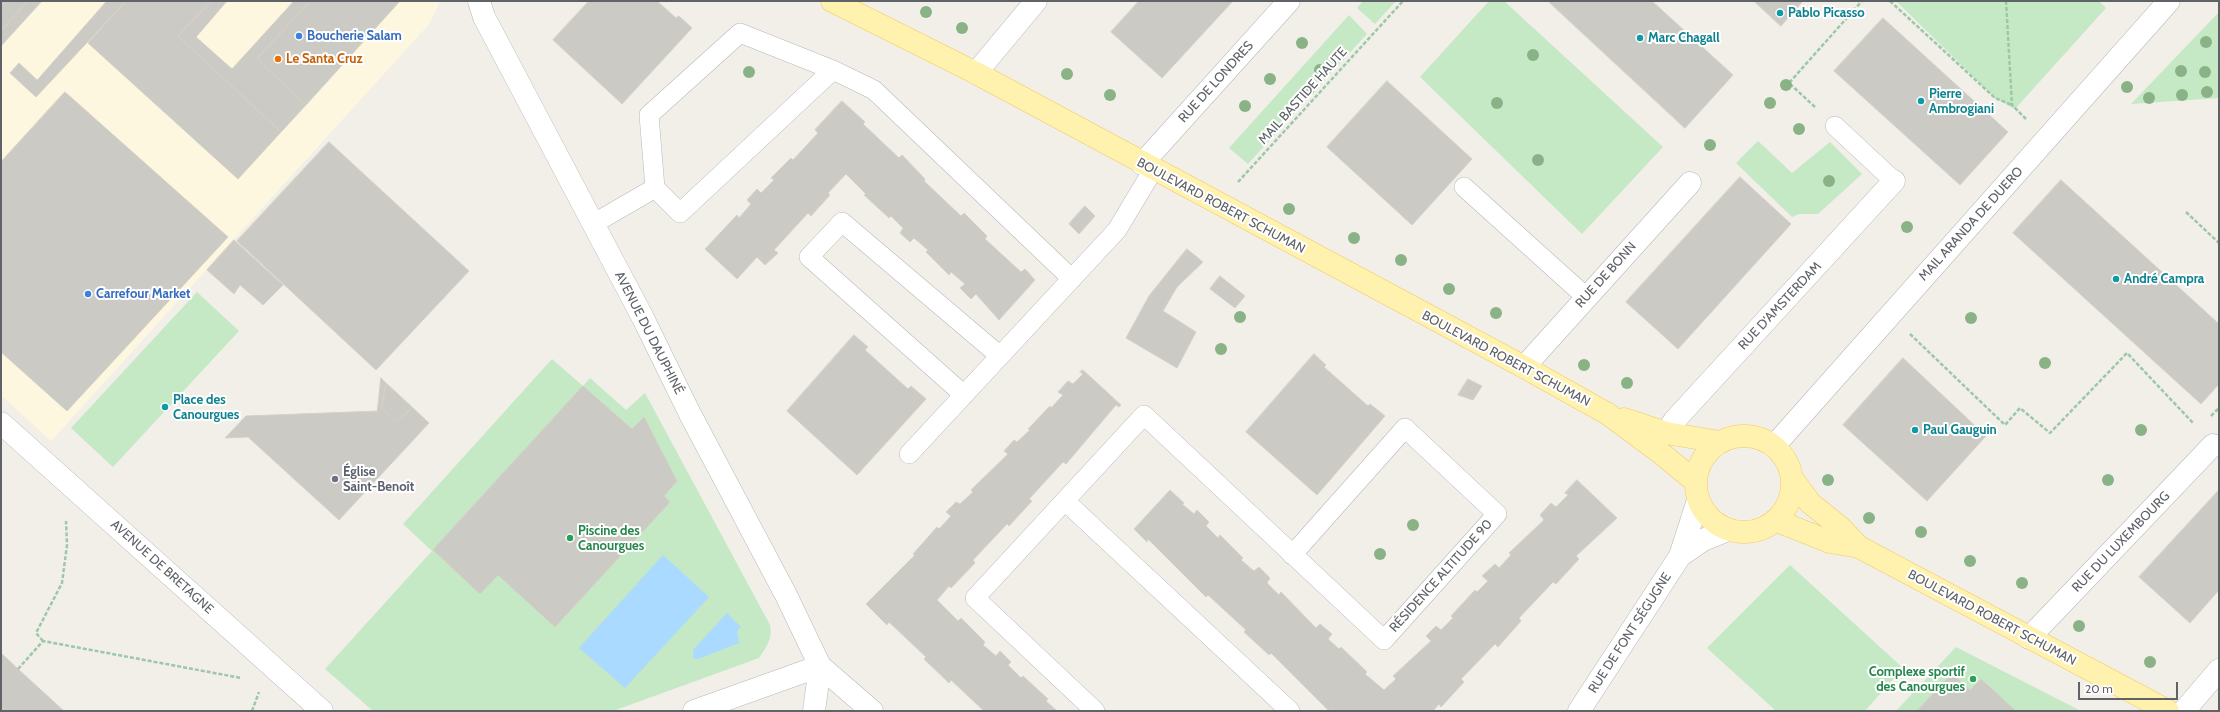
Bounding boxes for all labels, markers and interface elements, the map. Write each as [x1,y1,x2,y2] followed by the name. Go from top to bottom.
[1788,5,1865,21] place label: Pablo Picasso
[1775,8,1785,18] marker: Pablo Picasso
[307,28,402,44] place label: Boucherie Salam
[1648,30,1720,46] place label: Marc Chagall
[294,31,304,41] marker: Boucherie Salam
[1635,33,1645,43] marker: Marc Chagall
[1175,38,1257,126] street label: RUE DE LONDRES
[1255,44,1351,148] street label: MAIL BASTIDE HAUTE
[286,51,363,67] place label: Le Santa Cruz
[273,54,283,64] marker: Le Santa Cruz
[1929,86,1994,117] place label: Pierre Ambrogiani
[1916,96,1926,106] marker: Pierre Ambrogiani
[1134,155,1308,257] street label: BOULEVARD ROBERT SCHUMAN
[1916,164,2026,284] street label: MAIL ARANDA DE DUERO
[1572,239,1640,311] street label: RUE DE BONN
[1735,259,1825,353] street label: RUE D'AMSTERDAM
[611,269,687,397] street label: AVENUE DU DAUPHINÉ
[2124,271,2204,287] place label: André Campra
[2111,274,2121,284] marker: André Campra
[96,286,190,302] place label: Carrefour Market
[83,289,93,299] marker: Carrefour Market
[1419,308,1593,410] street label: BOULEVARD ROBERT SCHUMAN
[173,392,239,423] place label: Place des Canourgues
[160,402,170,412] marker: Place des Canourgues
[1923,422,1997,438] place label: Paul Gauguin
[1910,425,1920,435] marker: Paul Gauguin
[343,464,414,495] place label: Église Saint-Benoît
[330,474,340,484] marker: Église Saint-Benoît
[2069,488,2173,596] street label: RUE DU LUXEMBOURG
[1386,516,1496,636] street label: RÉSIDENCE ALTITUDE 90
[107,517,217,617] street label: AVENUE DE BRETAGNE
[578,523,644,554] place label: Piscine des Canourgues
[565,533,575,543] marker: Piscine des Canourgues
[1905,567,2079,669] street label: BOULEVARD ROBERT SCHUMAN
[1585,570,1675,696] street label: RUE DE FONT SÉGUGNE
[1869,664,1965,695] place label: Complexe sportif des Canourgues
[1968,674,1978,684] marker: Complexe sportif des Canourgues
[2080,674,2180,700] scale bar
[2085,681,2113,696] text: 20 m

